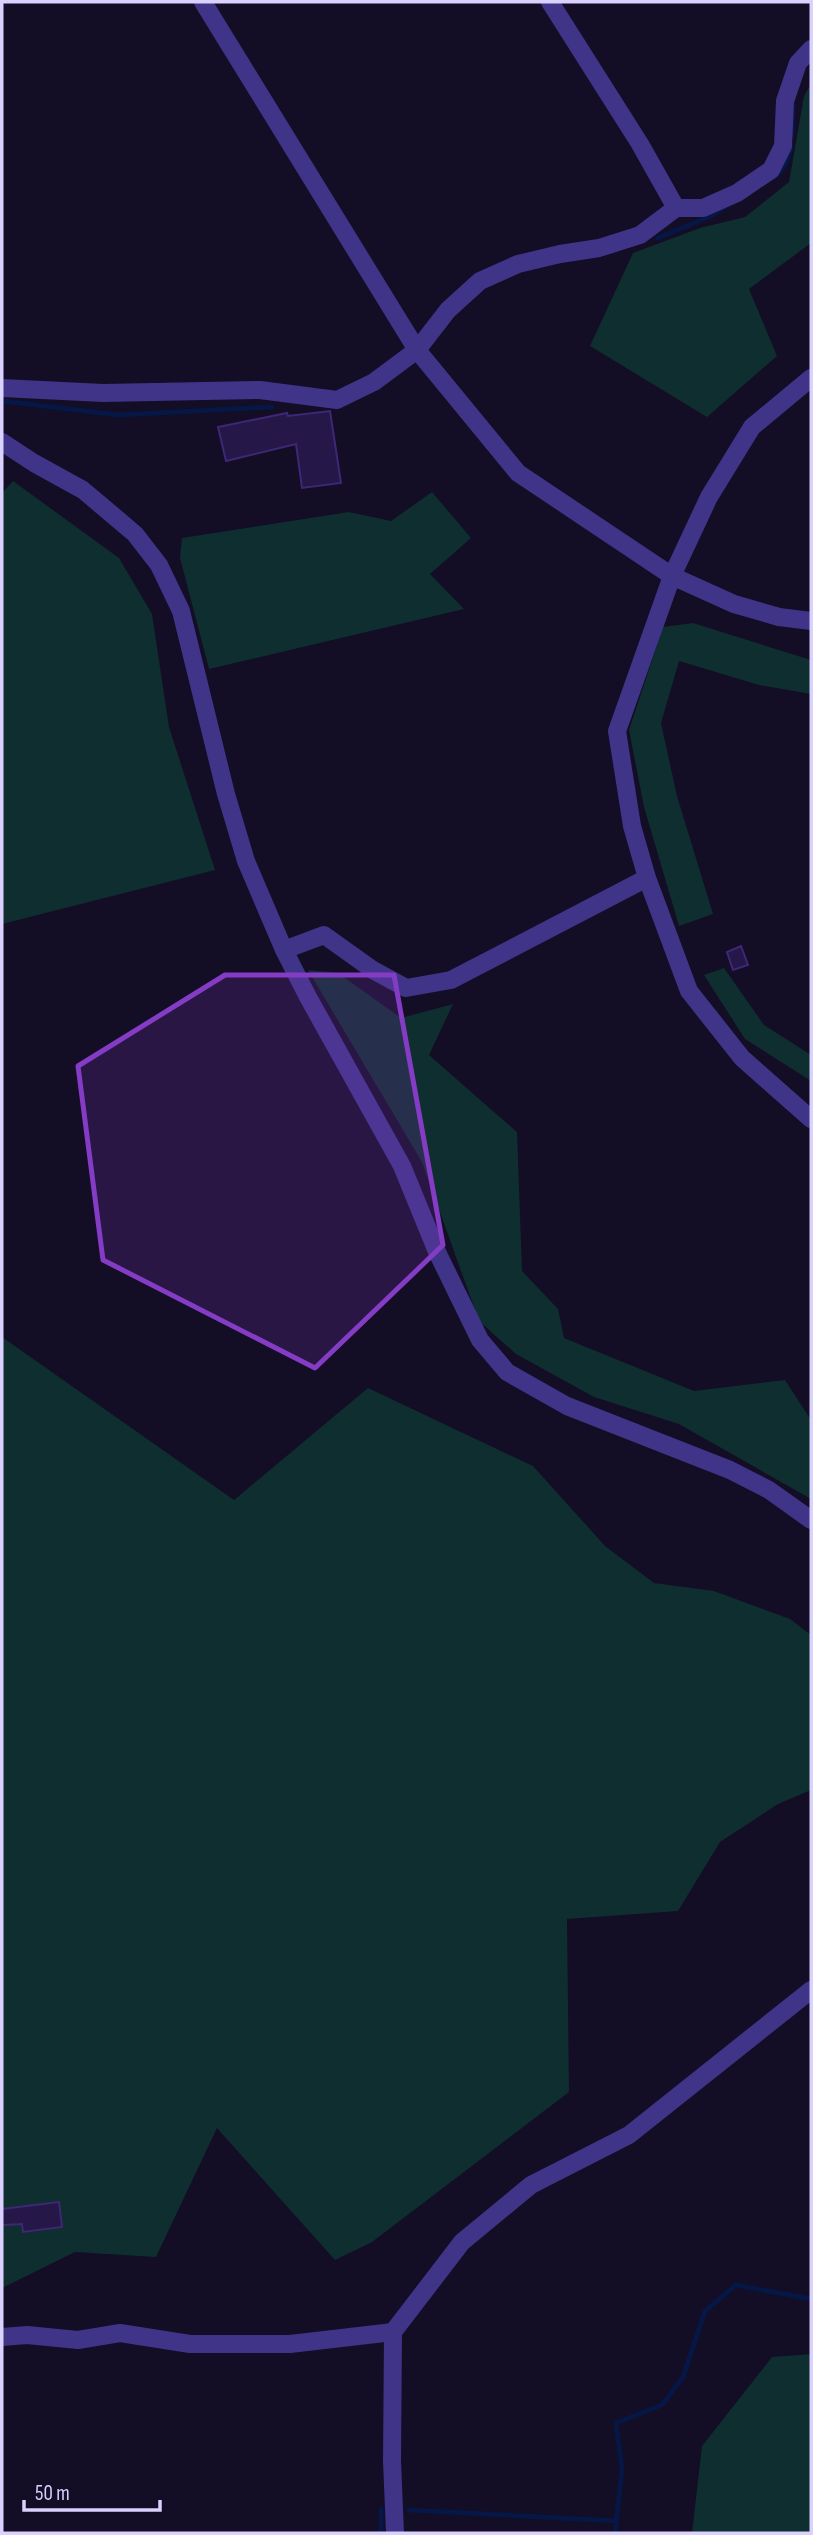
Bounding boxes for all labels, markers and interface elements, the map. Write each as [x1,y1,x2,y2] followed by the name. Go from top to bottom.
[24,2468,161,2512] scale bar
[35,2481,70,2506] text: 50 m

